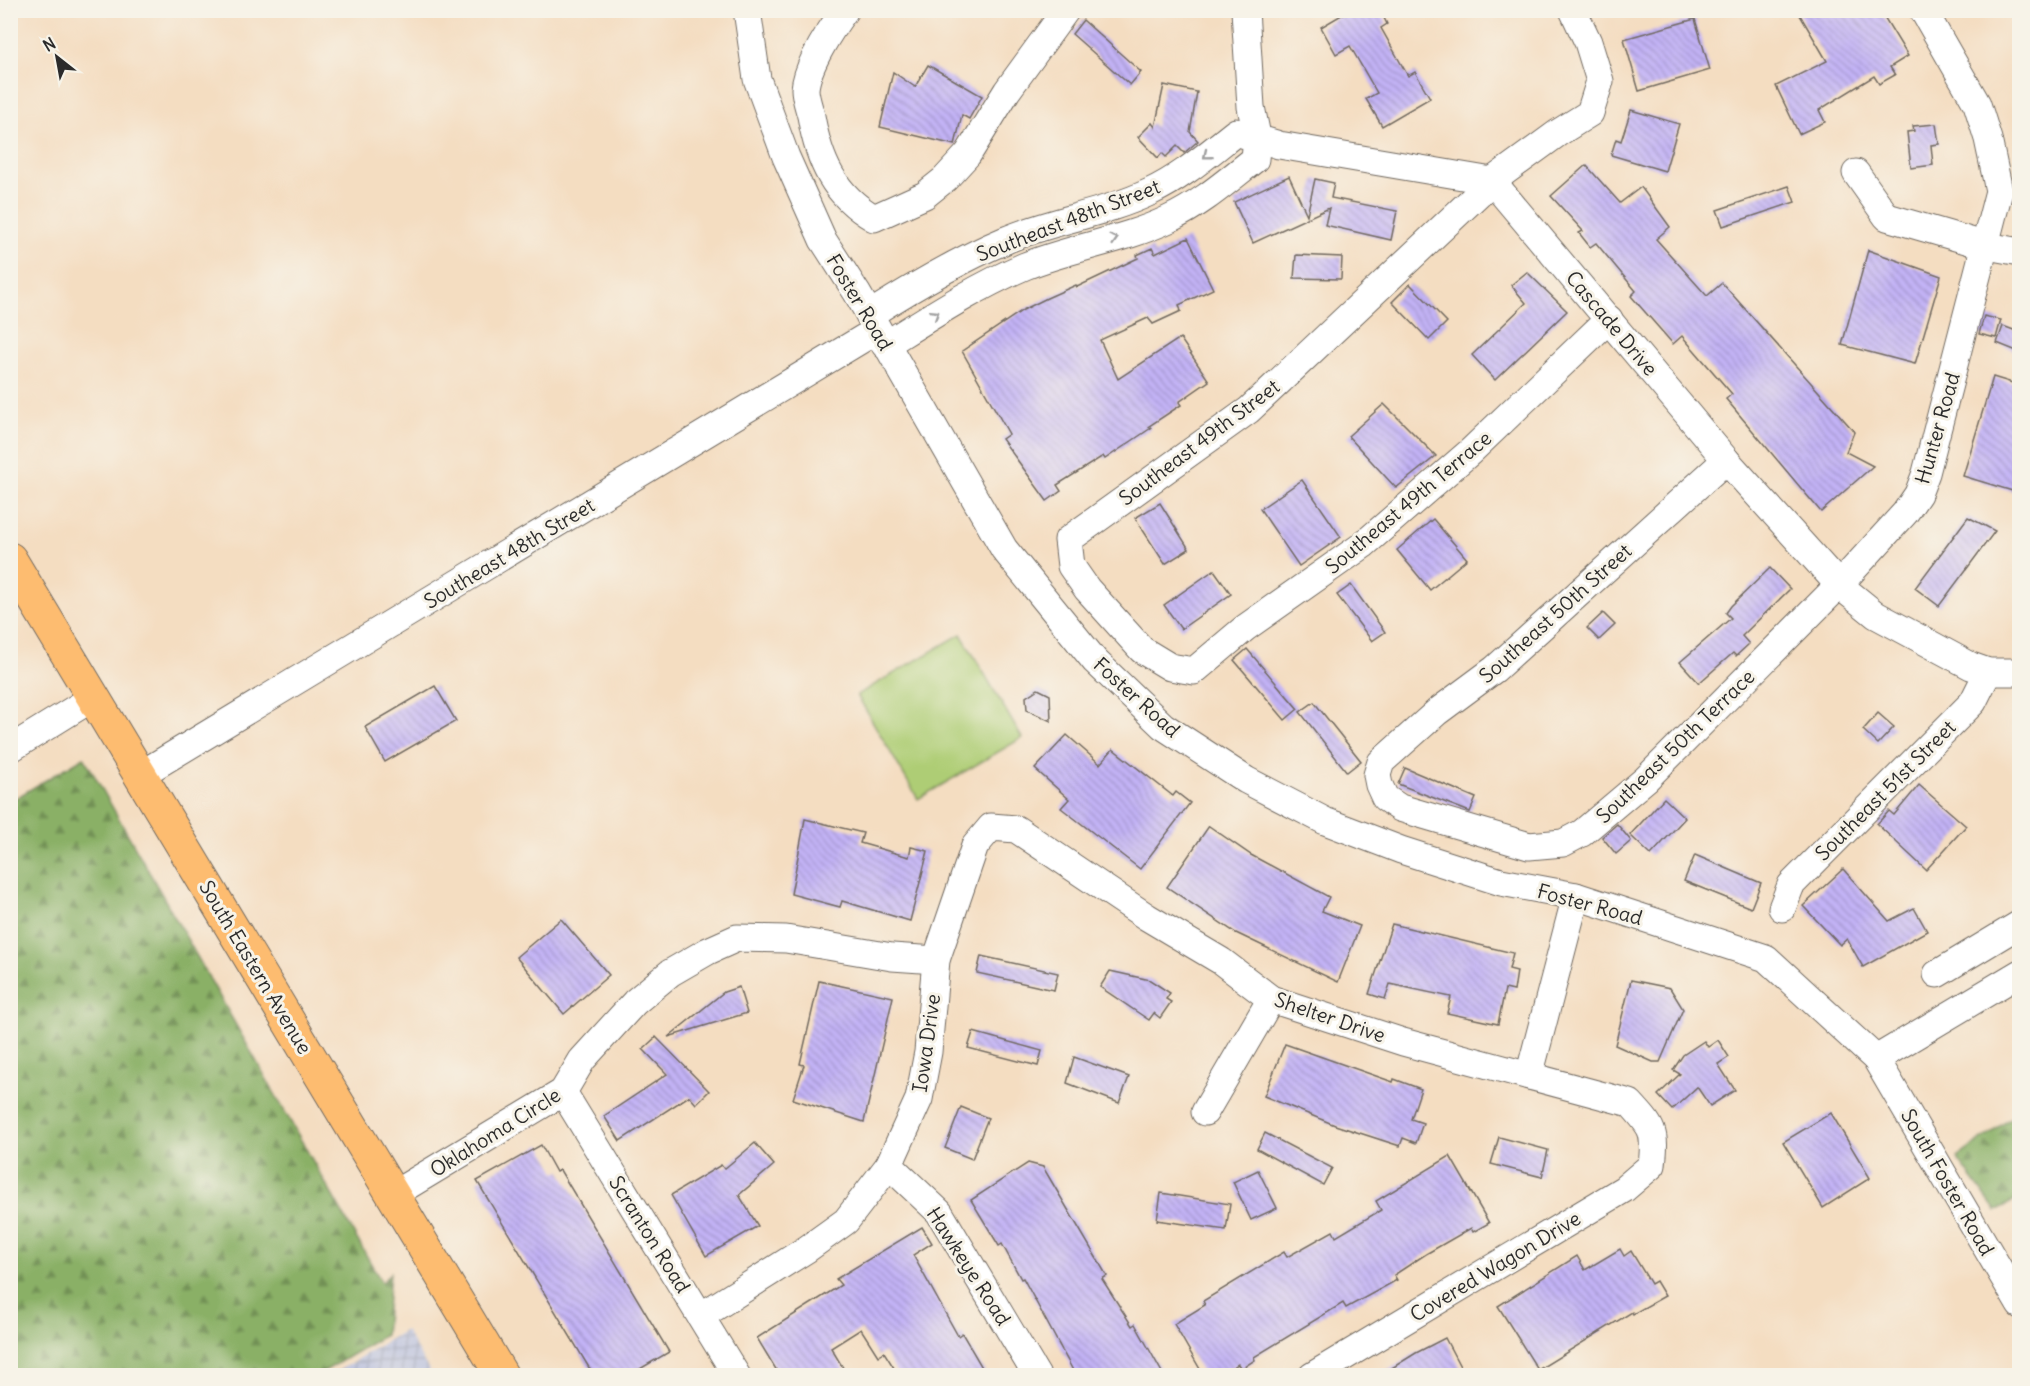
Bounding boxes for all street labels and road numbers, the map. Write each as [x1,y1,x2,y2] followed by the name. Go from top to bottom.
[973,173,1164,267] street label: Southeast 48th Street
[821,249,899,355] street label: Foster Road
[1561,265,1663,381] street label: Cascade Drive
[1909,369,1965,487] street label: Hunter Road
[1114,373,1284,511] street label: Southeast 49th Street
[1320,425,1496,579] street label: Southeast 49th Terrace
[419,492,599,614] street label: Southeast 48th Street
[1474,538,1636,688] street label: Southeast 50th Street
[1089,652,1186,743] street label: Foster Road
[1591,664,1759,828] street label: Southeast 50th Terrace
[1809,714,1961,866] street label: Southeast 51st Street
[194,876,318,1058] street label: South Eastern Avenue
[1535,878,1646,930] street label: Foster Road
[1271,986,1389,1048] street label: Shelter Drive
[907,992,945,1094] street label: Iowa Drive
[425,1082,565,1182] street label: Oklahoma Circle
[1896,1104,2000,1260] street label: South Foster Road
[604,1171,696,1297] street label: Scranton Road
[921,1202,1017,1330] street label: Hawkeye Road
[1405,1205,1585,1327] street label: Covered Wagon Drive

